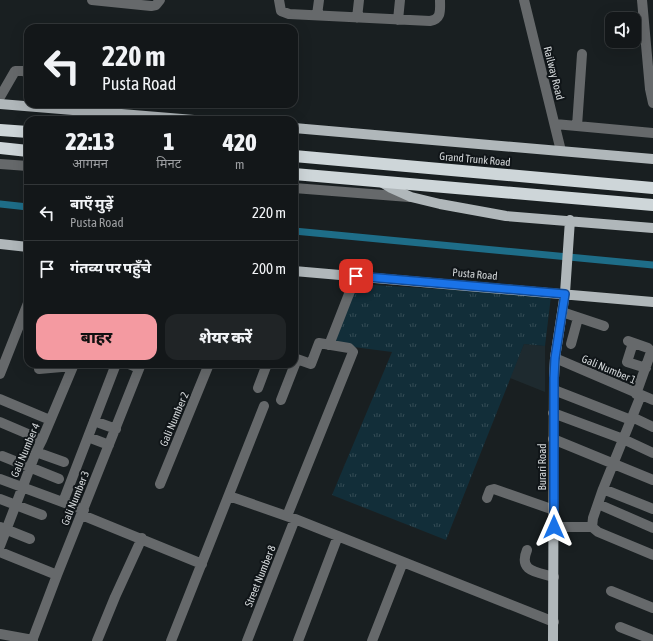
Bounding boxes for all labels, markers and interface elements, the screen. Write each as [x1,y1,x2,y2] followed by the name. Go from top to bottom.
[605,12,641,48] map controls
[605,12,641,48] button: sound
[36,40,88,92] icon: left
[102,40,165,72] text: 220 m
[542,45,566,101] street label: Railway Road
[102,73,176,94] text: Pusta Road
[65,128,115,155] text: 22:13
[163,128,174,155] text: 1
[223,129,257,156] text: 420
[439,150,511,168] street label: Grand Trunk Road
[72,156,108,171] text: आगमन
[156,156,181,171] text: मिनट
[235,157,244,172] text: m
[70,195,113,212] text: बाएँ मुड़ें
[36,202,58,224] icon: left
[252,204,286,221] text: 220 m
[70,215,124,230] text: Pusta Road
[36,258,58,280] icon: arrive
[70,259,151,276] text: गंतव्य पर पहुँचे
[339,259,373,293] pin
[252,260,286,277] text: 200 m
[345,265,367,287] icon: arrive
[452,266,498,282] street label: Pusta Road
[36,314,157,360] button: बाहर
[165,314,286,360] button: शेयर करें
[580,352,638,386] street label: Gali Number 1
[157,390,191,448] street label: Gali Number 2
[8,421,42,479] street label: Gali Number 4
[536,444,548,490] street label: Burari Road
[59,469,91,527] street label: Gali Number 3
[533,506,575,548] position arrow
[242,543,278,609] street label: Street Number 8

